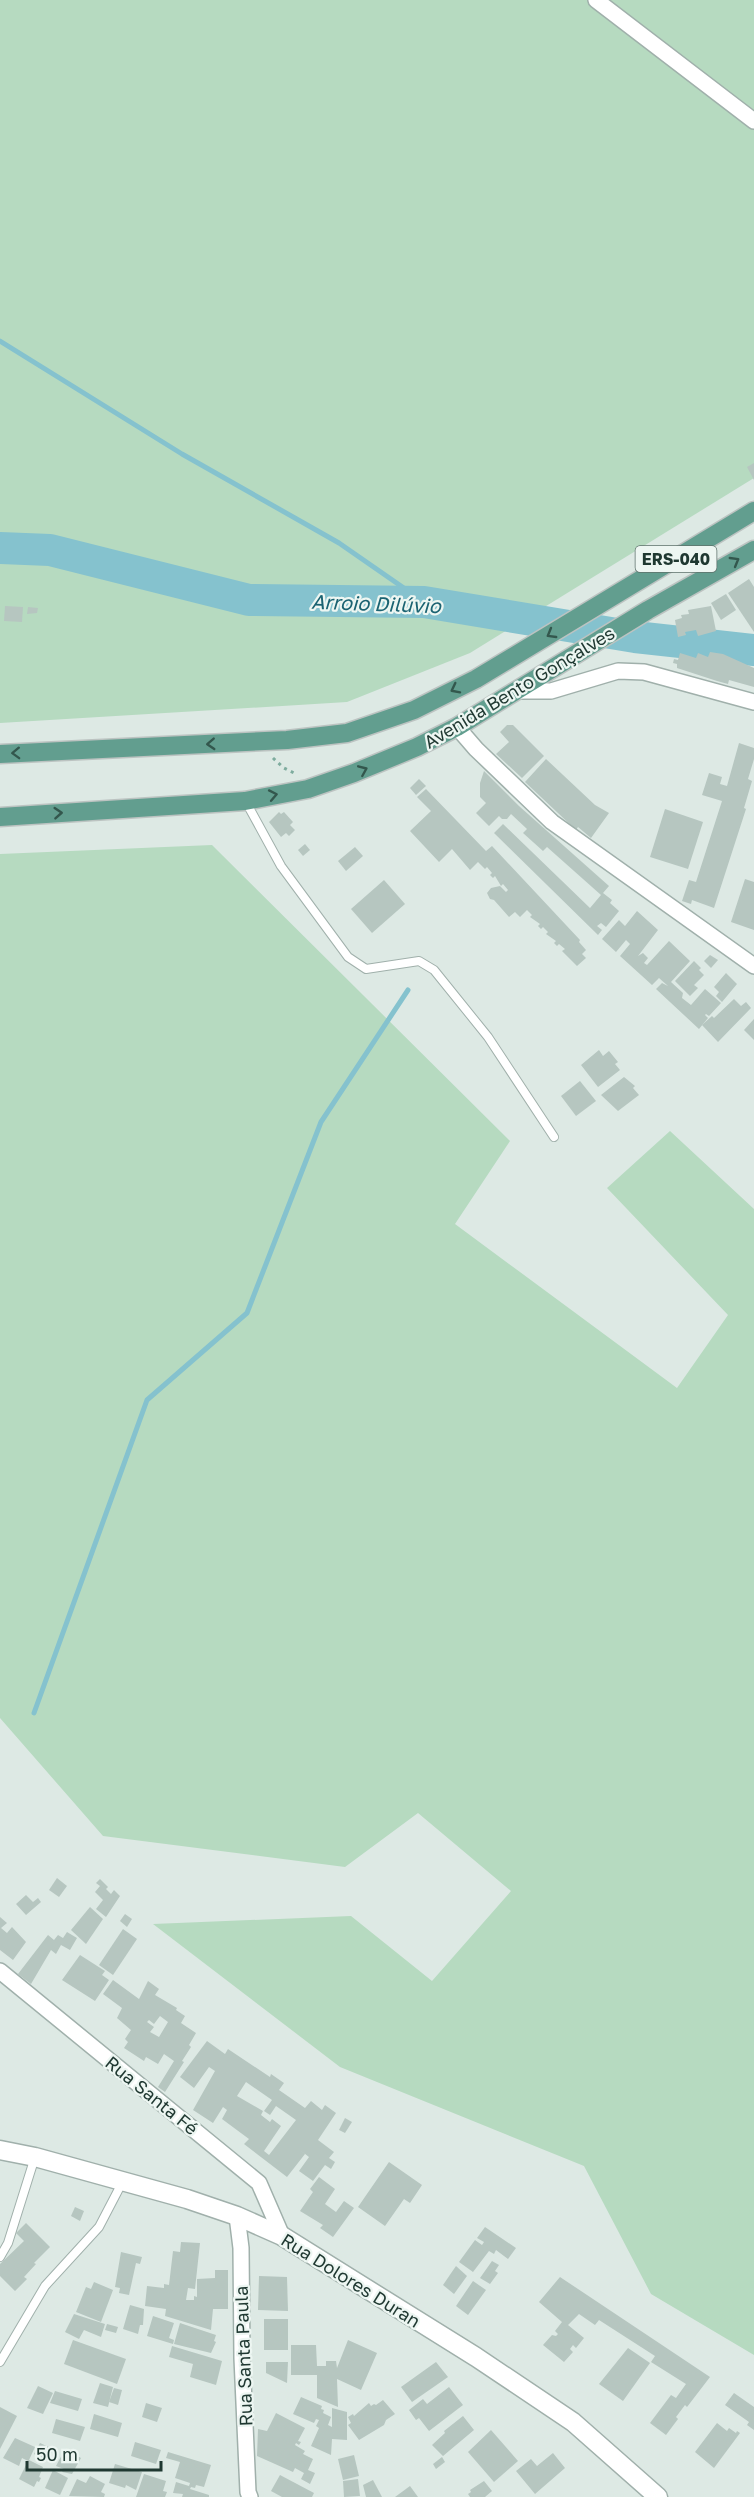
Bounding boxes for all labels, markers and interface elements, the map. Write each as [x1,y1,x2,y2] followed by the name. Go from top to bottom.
[636,546,716,572] road number: ERS-040
[729,557,739,568] one-way arrow
[311,589,442,617] water label: Arroio Dilúvio
[420,621,618,753] street label: Avenida Bento Gonçalves
[547,626,557,638] one-way arrow
[450,682,461,694] one-way arrow
[206,738,215,751] one-way arrow
[11,746,20,759] one-way arrow
[357,765,368,777] one-way arrow
[268,789,278,802] one-way arrow
[54,807,63,820] one-way arrow
[101,2051,203,2139] street label: Rua Santa Fé
[277,2228,425,2332] street label: Rua Dolores Duran
[230,2285,256,2427] street label: Rua Santa Paula
[27,2434,160,2472] scale bar
[36,2443,78,2465] text: 50 m

